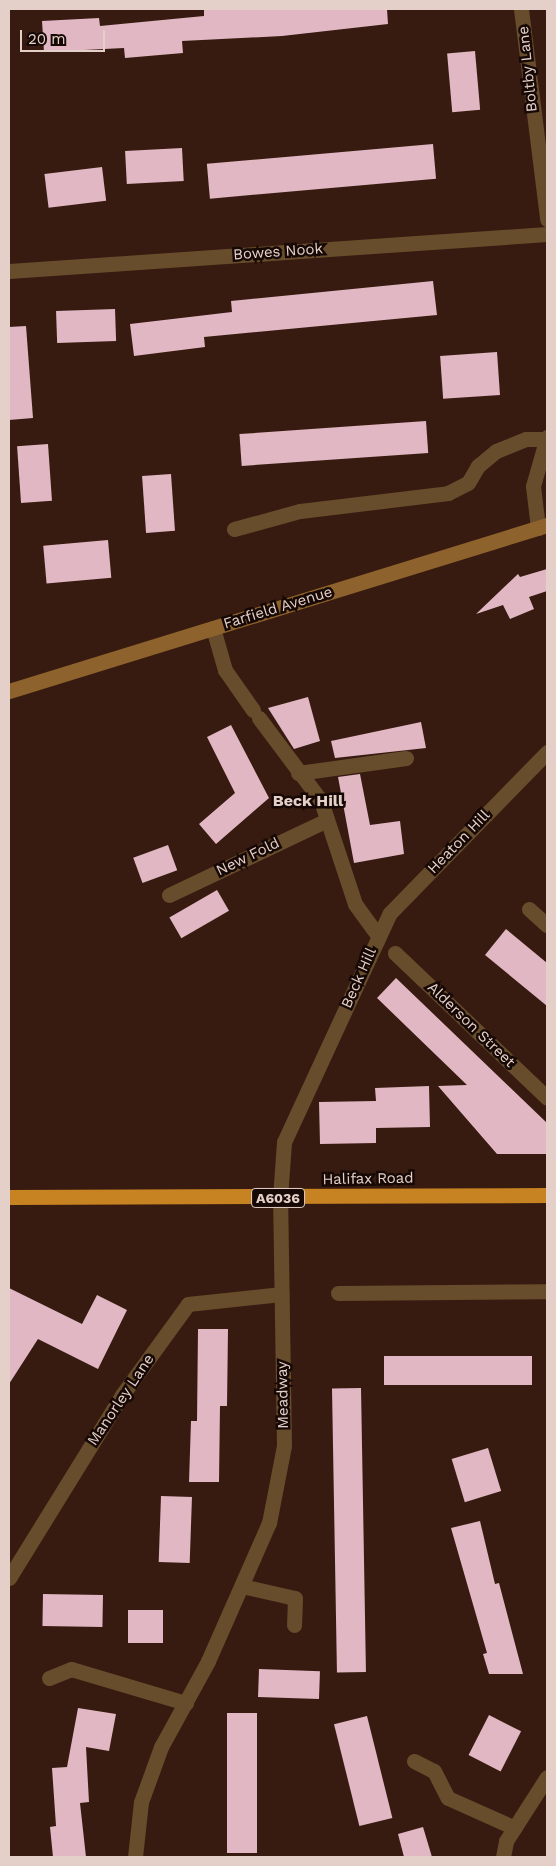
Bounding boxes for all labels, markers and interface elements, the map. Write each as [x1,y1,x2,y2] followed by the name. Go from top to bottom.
[22,20,108,52] scale bar
[515,25,541,113] street label: Boltby Lane
[28,30,66,48] text: 20 m
[233,240,323,264] street label: Bowes Nook
[221,583,335,633] street label: Farfield Avenue
[273,791,343,811] district label: Beck Hill
[424,806,494,878] street label: Heaton Hill
[213,834,283,880] street label: New Fold
[338,945,380,1011] street label: Beck Hill
[423,979,519,1071] street label: Alderson Street
[322,1169,414,1189] street label: Halifax Road
[250,1186,306,1210] road number: A6036
[84,1351,158,1449] street label: Manorley Lane
[273,1361,293,1429] street label: Meadway

